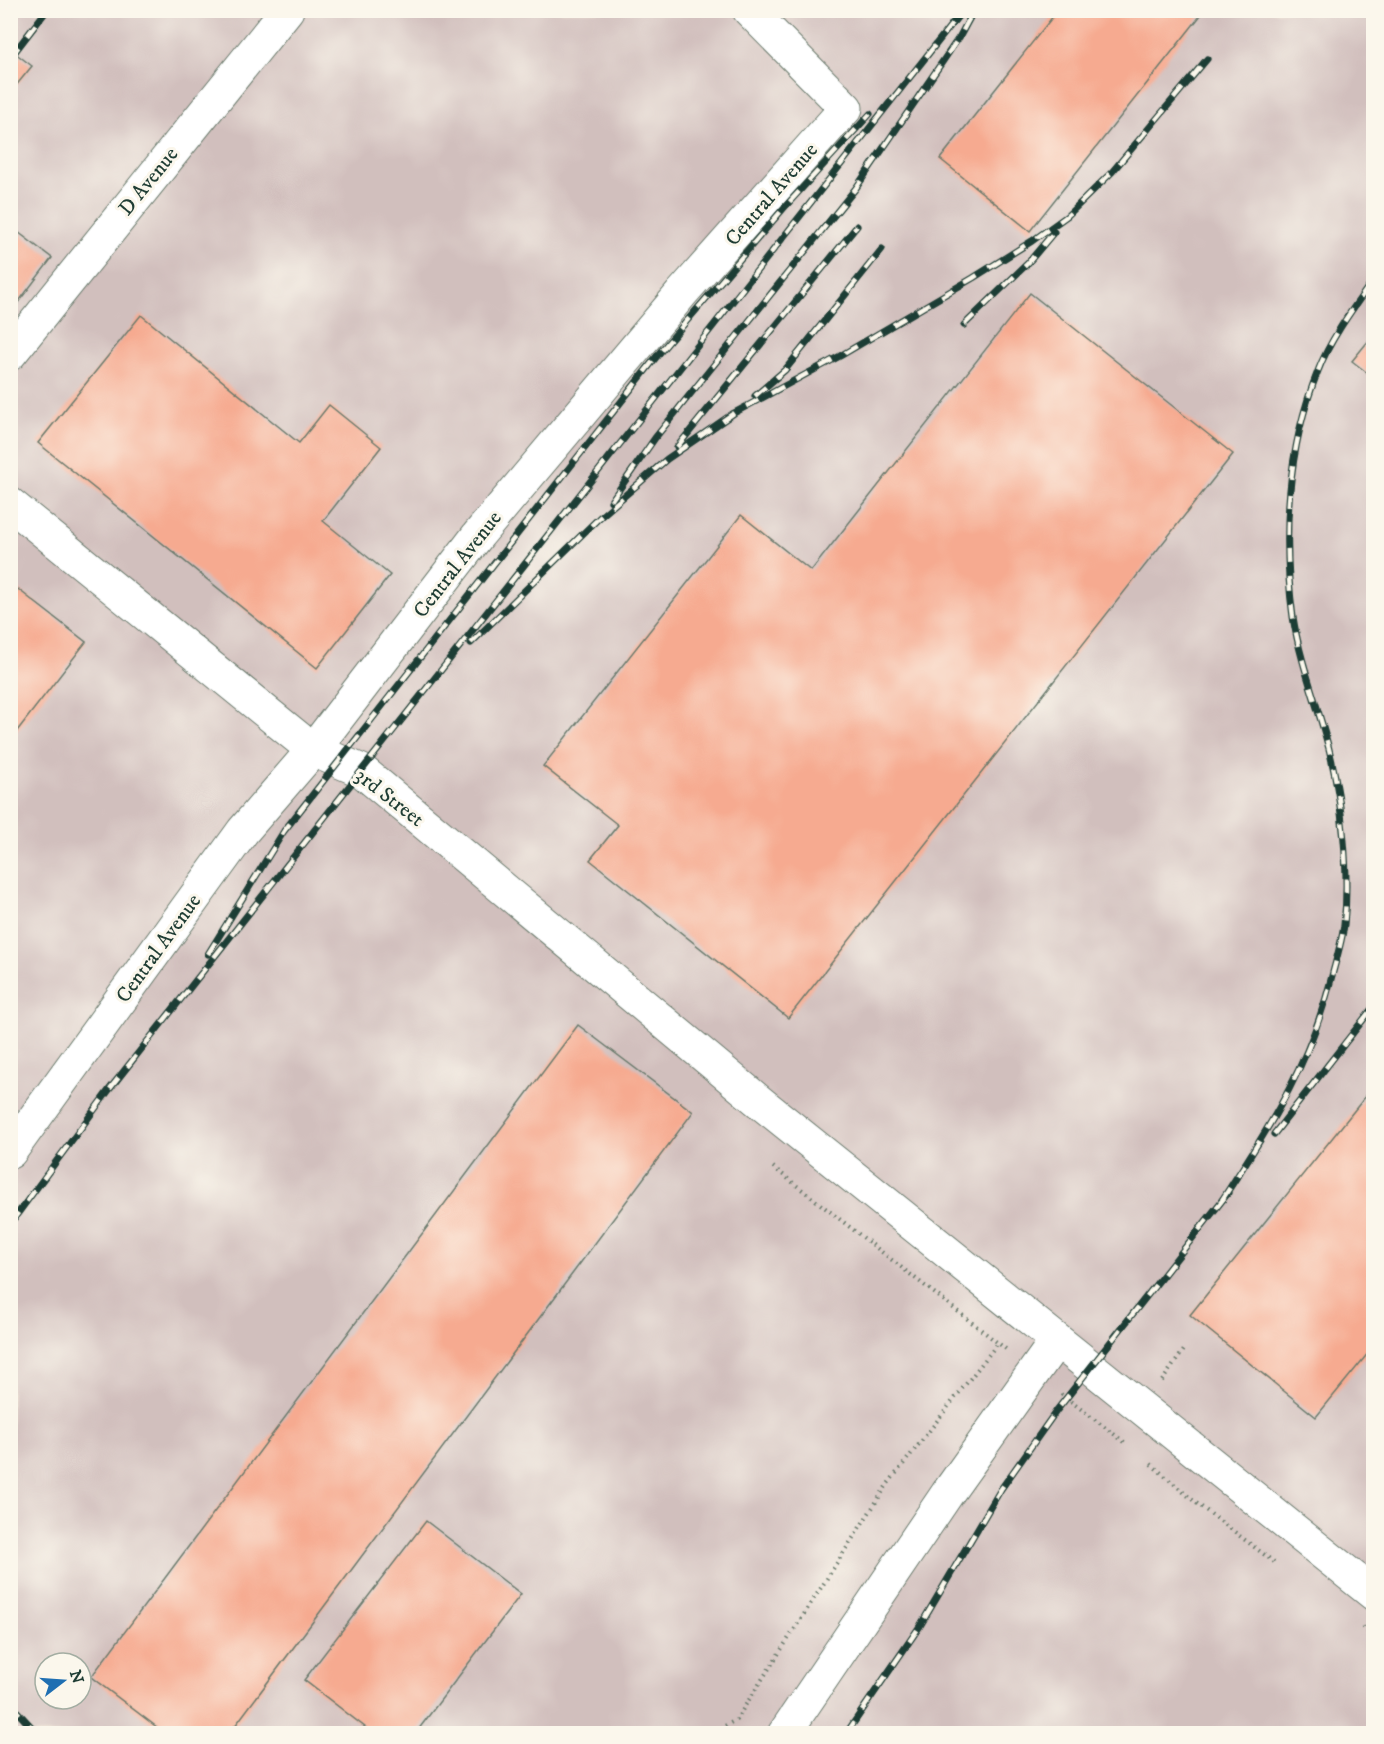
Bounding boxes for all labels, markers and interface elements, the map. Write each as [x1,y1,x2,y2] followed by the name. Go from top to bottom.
[720,137,824,252] street label: Central Avenue
[113,142,184,221] street label: D Avenue
[408,506,508,623] street label: Central Avenue
[350,763,429,833] street label: 3rd Street
[111,889,207,1008] street label: Central Avenue
[33,1651,93,1711] north arrow
[65,1668,88,1686] text: N

